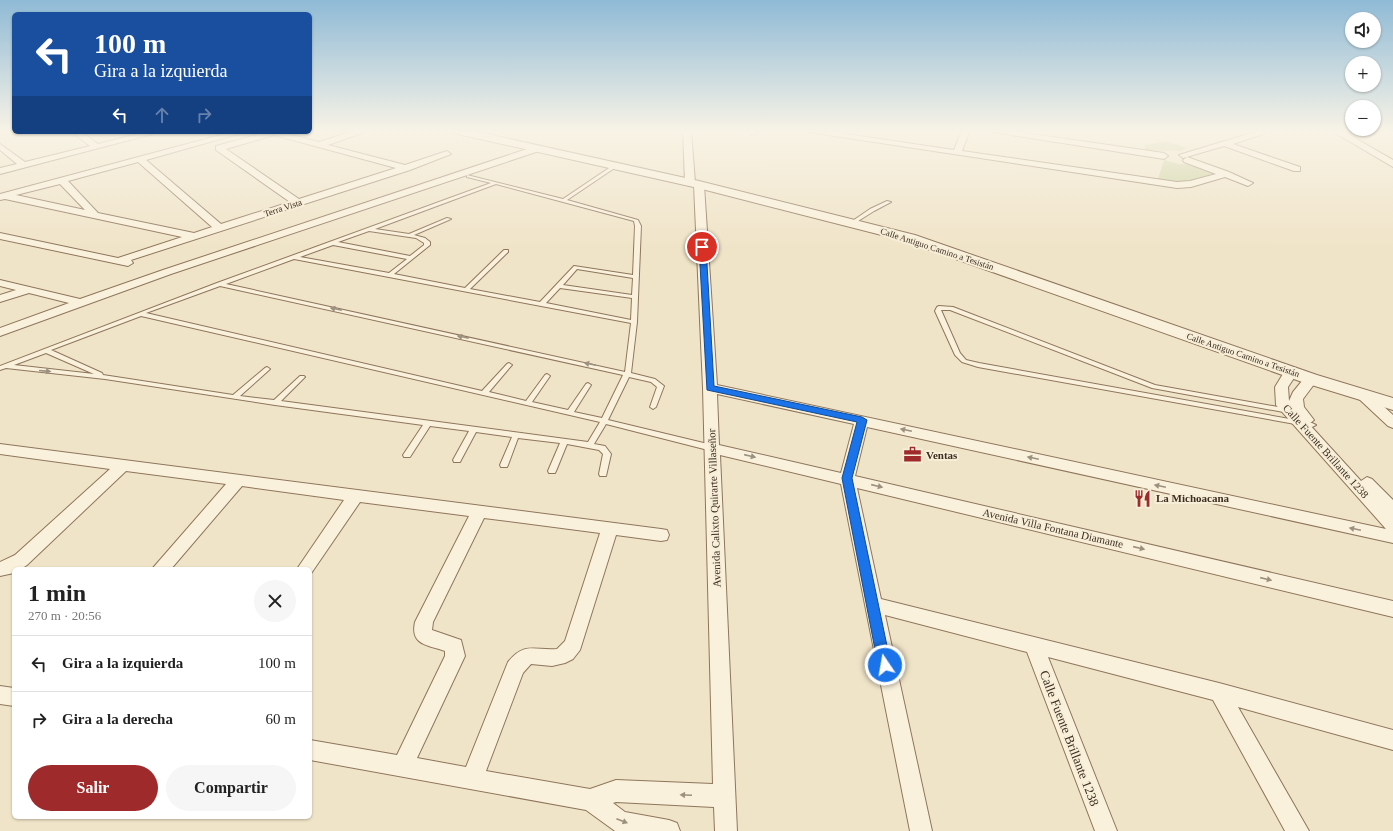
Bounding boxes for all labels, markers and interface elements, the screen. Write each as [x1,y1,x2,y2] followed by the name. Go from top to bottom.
[1345,12,1381,136] map controls
[1345,12,1381,48] button: sound
[28,28,80,80] icon: left
[94,28,166,59] text: 100 m
[1345,56,1381,92] button: +
[94,61,227,81] text: Gira a la izquierda
[1345,100,1381,136] button: −
[109,104,131,126] icon: left
[151,104,173,126] icon: ahead
[193,104,215,126] icon: right
[263,197,303,219] street label: Terra Vista
[879,226,995,272] street label: Calle Antiguo Camino a Tesistán
[685,230,719,264] pin
[691,236,713,258] icon: arrive
[330,306,342,312] one-way arrow
[1185,331,1301,379] street label: Calle Antiguo Camino a Tesistán
[457,333,469,339] one-way arrow
[584,361,596,367] one-way arrow
[39,368,51,374] one-way arrow
[1281,402,1372,501] street label: Calle Fuente Brillante 1238
[899,426,912,432] one-way arrow
[705,428,723,588] street label: Avenida Calixto Quirarte Villaseñor
[903,445,923,465] office icon: Ventas
[926,449,958,461] place label: Ventas
[744,454,756,460] one-way arrow
[1026,454,1039,460] one-way arrow
[1153,482,1166,488] one-way arrow
[871,483,883,489] one-way arrow
[1133,488,1153,508] restaurant icon: La Michoacana
[1156,492,1230,504] place label: La Michoacana
[981,506,1125,550] street label: Avenida Villa Fontana Diamante
[1349,525,1361,531] one-way arrow
[1133,546,1146,552] one-way arrow
[1260,576,1272,582] one-way arrow
[28,580,86,606] text: 1 min
[254,580,296,622] button: close
[28,608,101,623] text: 270 m · 20:56
[864,644,906,686] position arrow
[28,653,50,675] icon: left
[62,655,183,671] text: Gira a la izquierda
[258,655,296,671] text: 100 m
[1037,668,1102,808] street label: Calle Fuente Brillante 1238
[28,709,50,731] icon: right
[62,711,173,727] text: Gira a la derecha
[266,711,296,727] text: 60 m
[28,765,158,811] button: Salir
[166,765,296,811] button: Compartir
[680,791,692,798] one-way arrow
[617,818,629,824] one-way arrow

